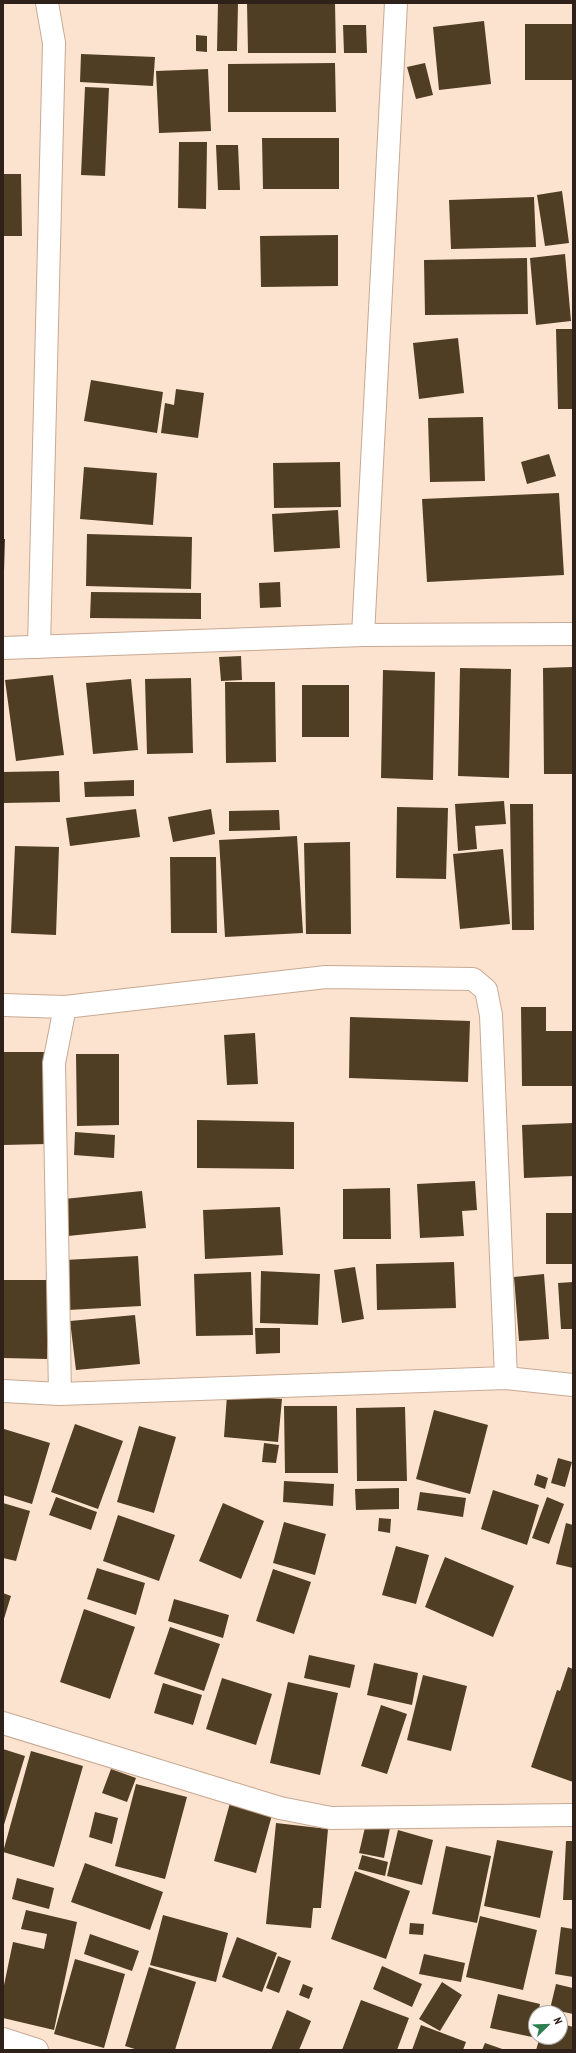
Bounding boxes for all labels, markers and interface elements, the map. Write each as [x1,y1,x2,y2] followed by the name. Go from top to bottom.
[528,2005,568,2045] north arrow
[551,2015,566,2026] text: N

